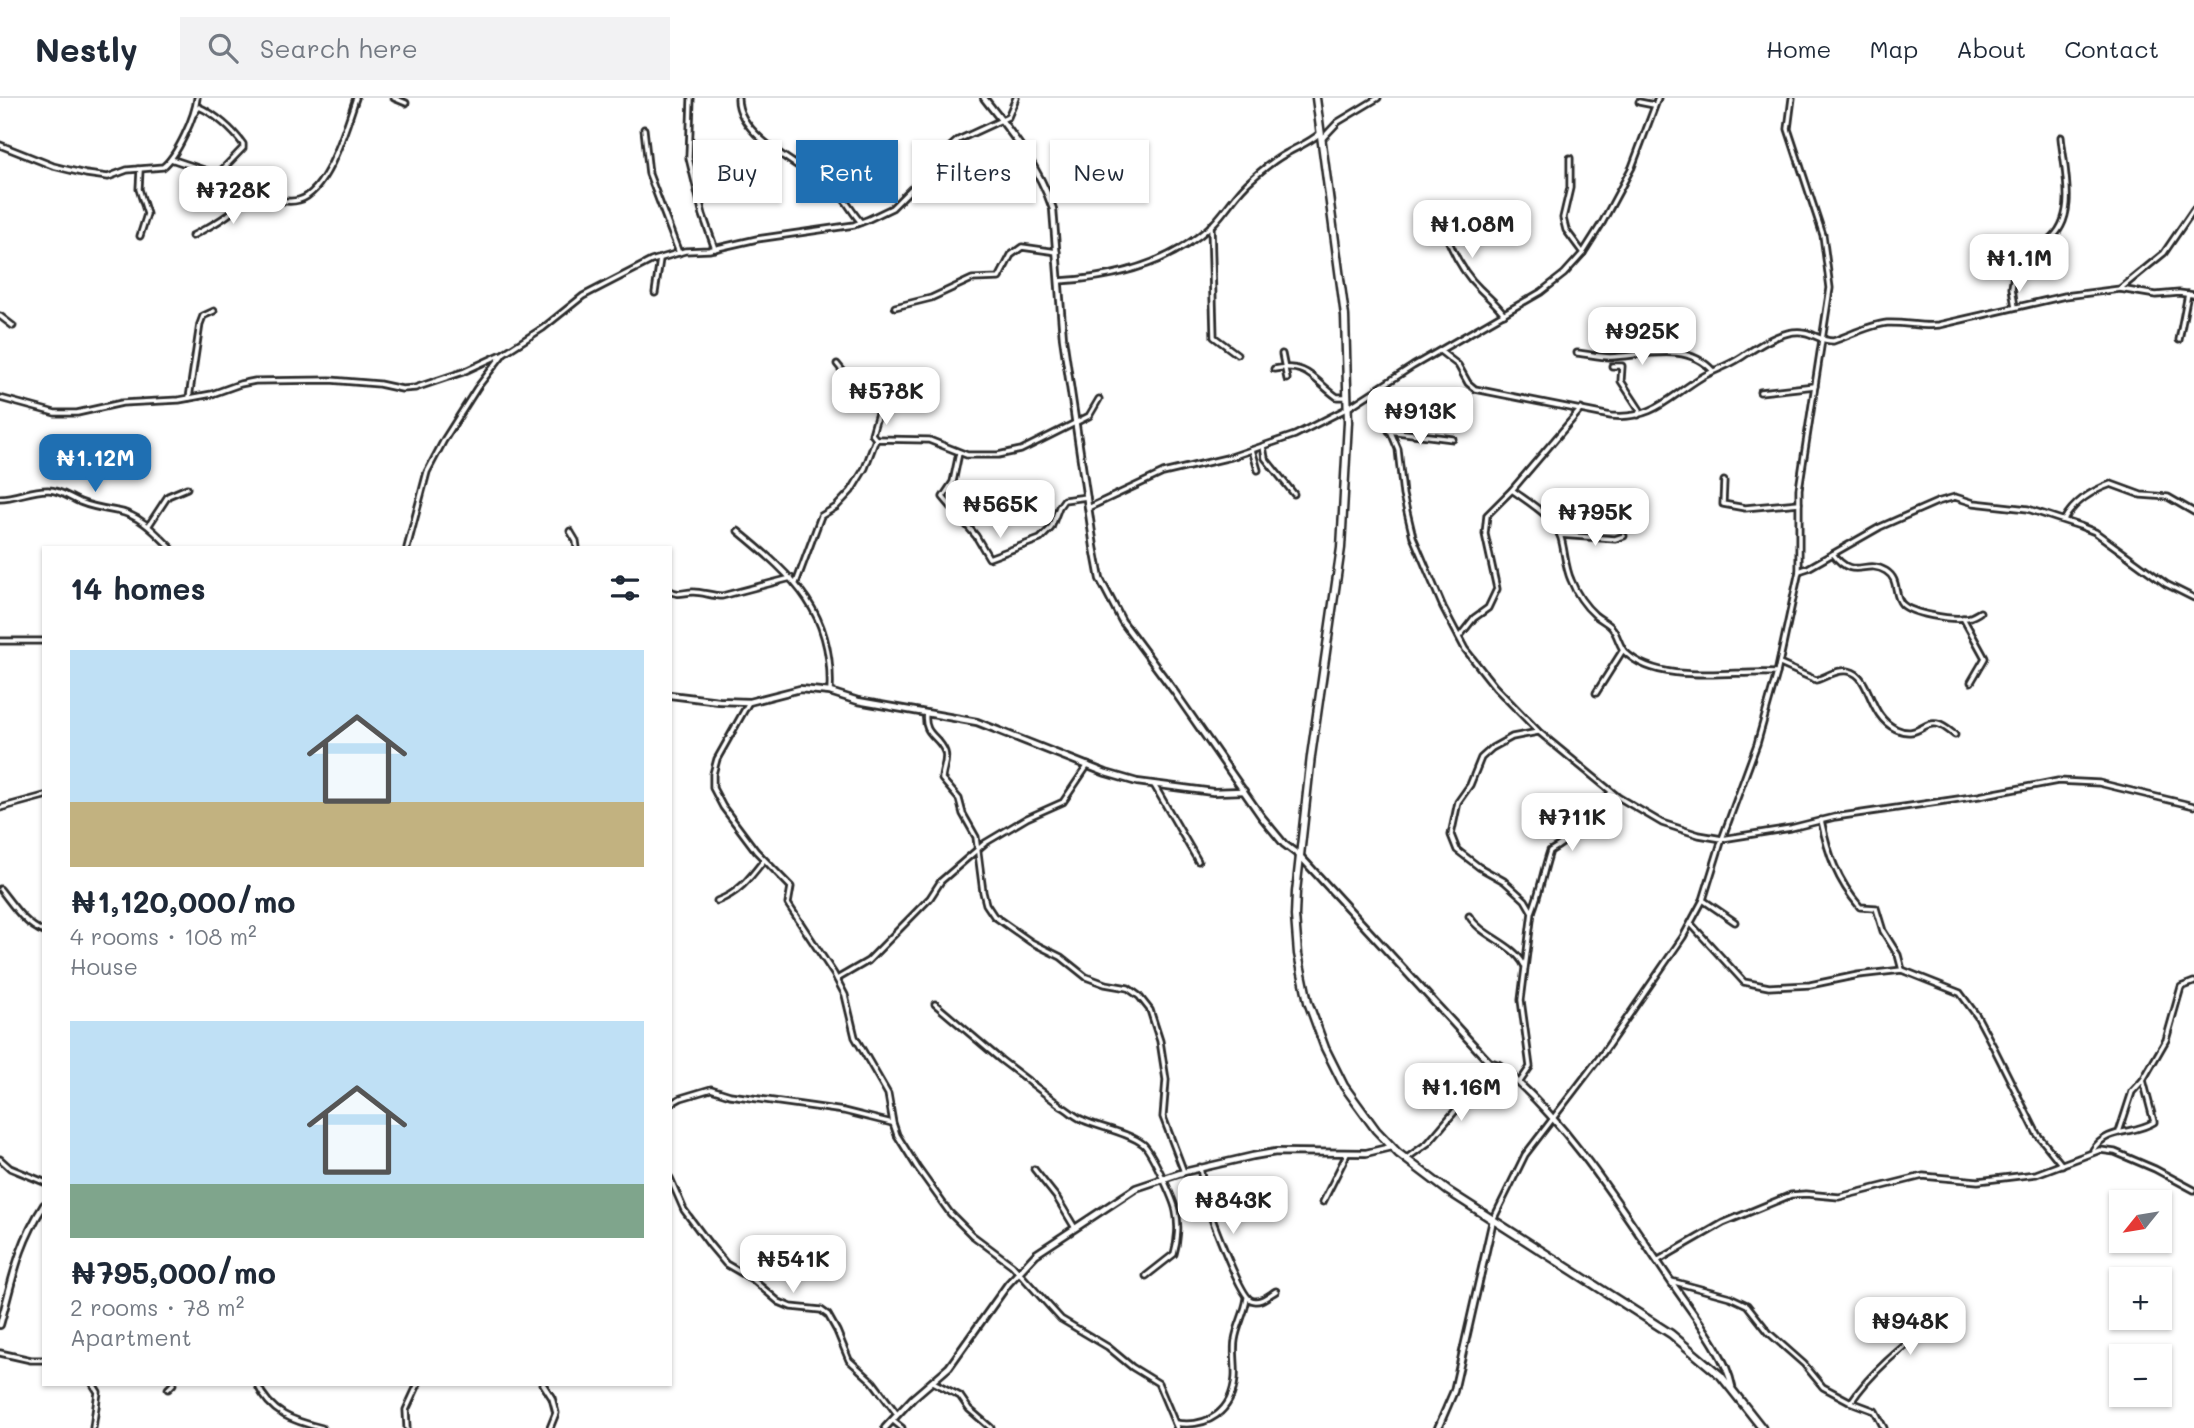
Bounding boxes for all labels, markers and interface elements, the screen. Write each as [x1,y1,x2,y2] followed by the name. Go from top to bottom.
[180,17,670,80] search box
[35,27,138,70] text: Nestly
[204,29,242,67] icon: search
[260,31,418,65] text: Search here
[1766,33,1831,64] text: Home
[1869,33,1918,64] text: Map
[1956,33,2026,64] text: About
[2064,33,2159,64] text: Contact
[693,140,782,203] chip: Buy
[796,140,898,203] chip: Rent
[912,140,1036,203] chip: Filters
[1050,140,1149,203] chip: New
[184,166,282,226] pin: ₦728K
[195,174,271,204] text: ₦728K
[1415,200,1529,260] pin: ₦1.08M
[1429,208,1515,238] text: ₦1.08M
[1970,234,2068,294] pin: ₦1.1M
[1986,242,2052,272] text: ₦1.1M
[1593,308,1691,367] pin: ₦925K
[1604,315,1680,345] text: ₦925K
[837,368,935,427] pin: ₦578K
[848,375,924,405] text: ₦578K
[1371,388,1469,447] pin: ₦913K
[1383,395,1457,425] text: ₦913K
[38,434,152,494] pin: ₦1.12M
[55,442,135,472] text: ₦1.12M
[951,480,1049,540] pin: ₦565K
[962,488,1038,518] text: ₦565K
[1546,489,1644,548] pin: ₦795K
[1557,496,1633,526] text: ₦795K
[70,568,206,608] text: 14 homes
[606,569,644,607] icon: filters
[294,696,420,822] icon: home
[1523,794,1621,853] pin: ₦711K
[1537,801,1607,831] text: ₦711K
[70,881,295,921] text: ₦1,120,000/mo
[70,921,257,951] text: 4 rooms · 108 m²
[70,951,138,981] text: House
[1404,1063,1518,1123] pin: ₦1.16M
[294,1067,420,1193] icon: home
[1421,1071,1501,1101] text: ₦1.16M
[1184,1176,1282,1236] pin: ₦843K
[1194,1184,1272,1214] text: ₦843K
[2109,1190,2172,1253] north arrow
[2109,1190,2172,1407] map controls
[744,1236,842,1295] pin: ₦541K
[756,1243,830,1273] text: ₦541K
[70,1252,276,1292] text: ₦795,000/mo
[2109,1267,2172,1330] button: +
[70,1292,244,1322] text: 2 rooms · 78 m²
[1861,1298,1959,1357] pin: ₦948K
[1871,1305,1949,1335] text: ₦948K
[70,1322,192,1352] text: Apartment
[2109,1344,2172,1407] button: −

